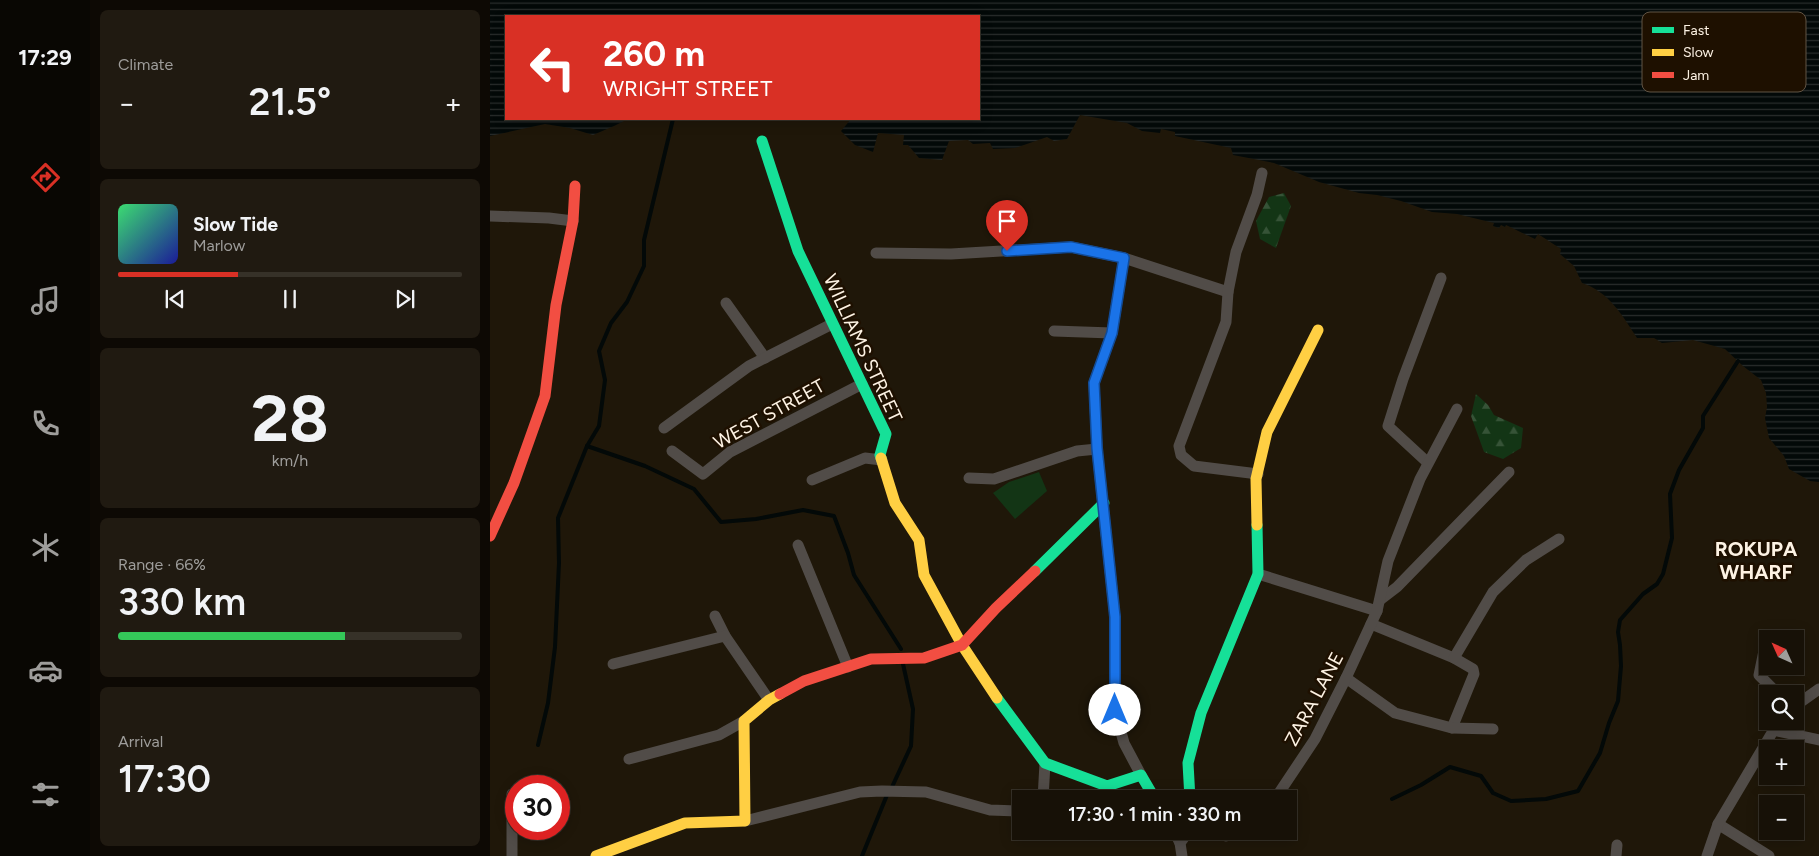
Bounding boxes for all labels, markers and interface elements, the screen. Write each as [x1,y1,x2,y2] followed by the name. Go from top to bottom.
[1642,12,1806,92] legend
[1683,22,1709,39] text: Fast
[603,33,705,75] text: 260 m
[520,35,585,100] icon: left
[18,44,72,71] text: 17:29
[1683,44,1714,61] text: Slow
[118,55,173,74] text: Climate
[1683,67,1709,84] text: Jam
[603,75,772,102] text: WRIGHT STREET
[249,79,331,125] text: 21.5°
[118,86,135,120] text: −
[445,86,462,120] text: +
[28,160,63,195] icon: directions
[986,200,1028,251] pin
[993,207,1021,235] icon: arrive
[193,213,278,236] text: Slow Tide
[193,236,245,255] text: Marlow
[819,270,908,426] street label: WILLIAMS STREET
[28,283,63,318] icon: music
[161,285,189,313] icon: previous
[276,285,304,313] icon: pause
[391,285,419,313] icon: next
[709,374,829,454] street label: WEST STREET
[251,379,329,457] text: 28
[28,406,63,441] icon: phone
[272,451,308,470] text: km/h
[28,530,63,565] icon: climate
[1715,537,1798,584] district label: ROKUPA WHARF
[118,555,206,574] text: Range · 66%
[118,579,246,625] text: 330 km
[1759,630,1804,675] north arrow
[1759,630,1804,840] map controls
[1280,648,1348,750] street label: ZARA LANE
[28,653,63,688] icon: car
[1088,683,1140,735] position arrow
[1759,685,1804,730] button: search
[118,732,163,751] text: Arrival
[1759,740,1804,785] button: +
[118,756,211,802] text: 17:30
[505,775,570,840] speed limit sign: 30
[28,777,63,812] icon: filters
[1759,795,1804,840] button: −
[1068,803,1241,826] text: 17:30 · 1 min · 330 m

